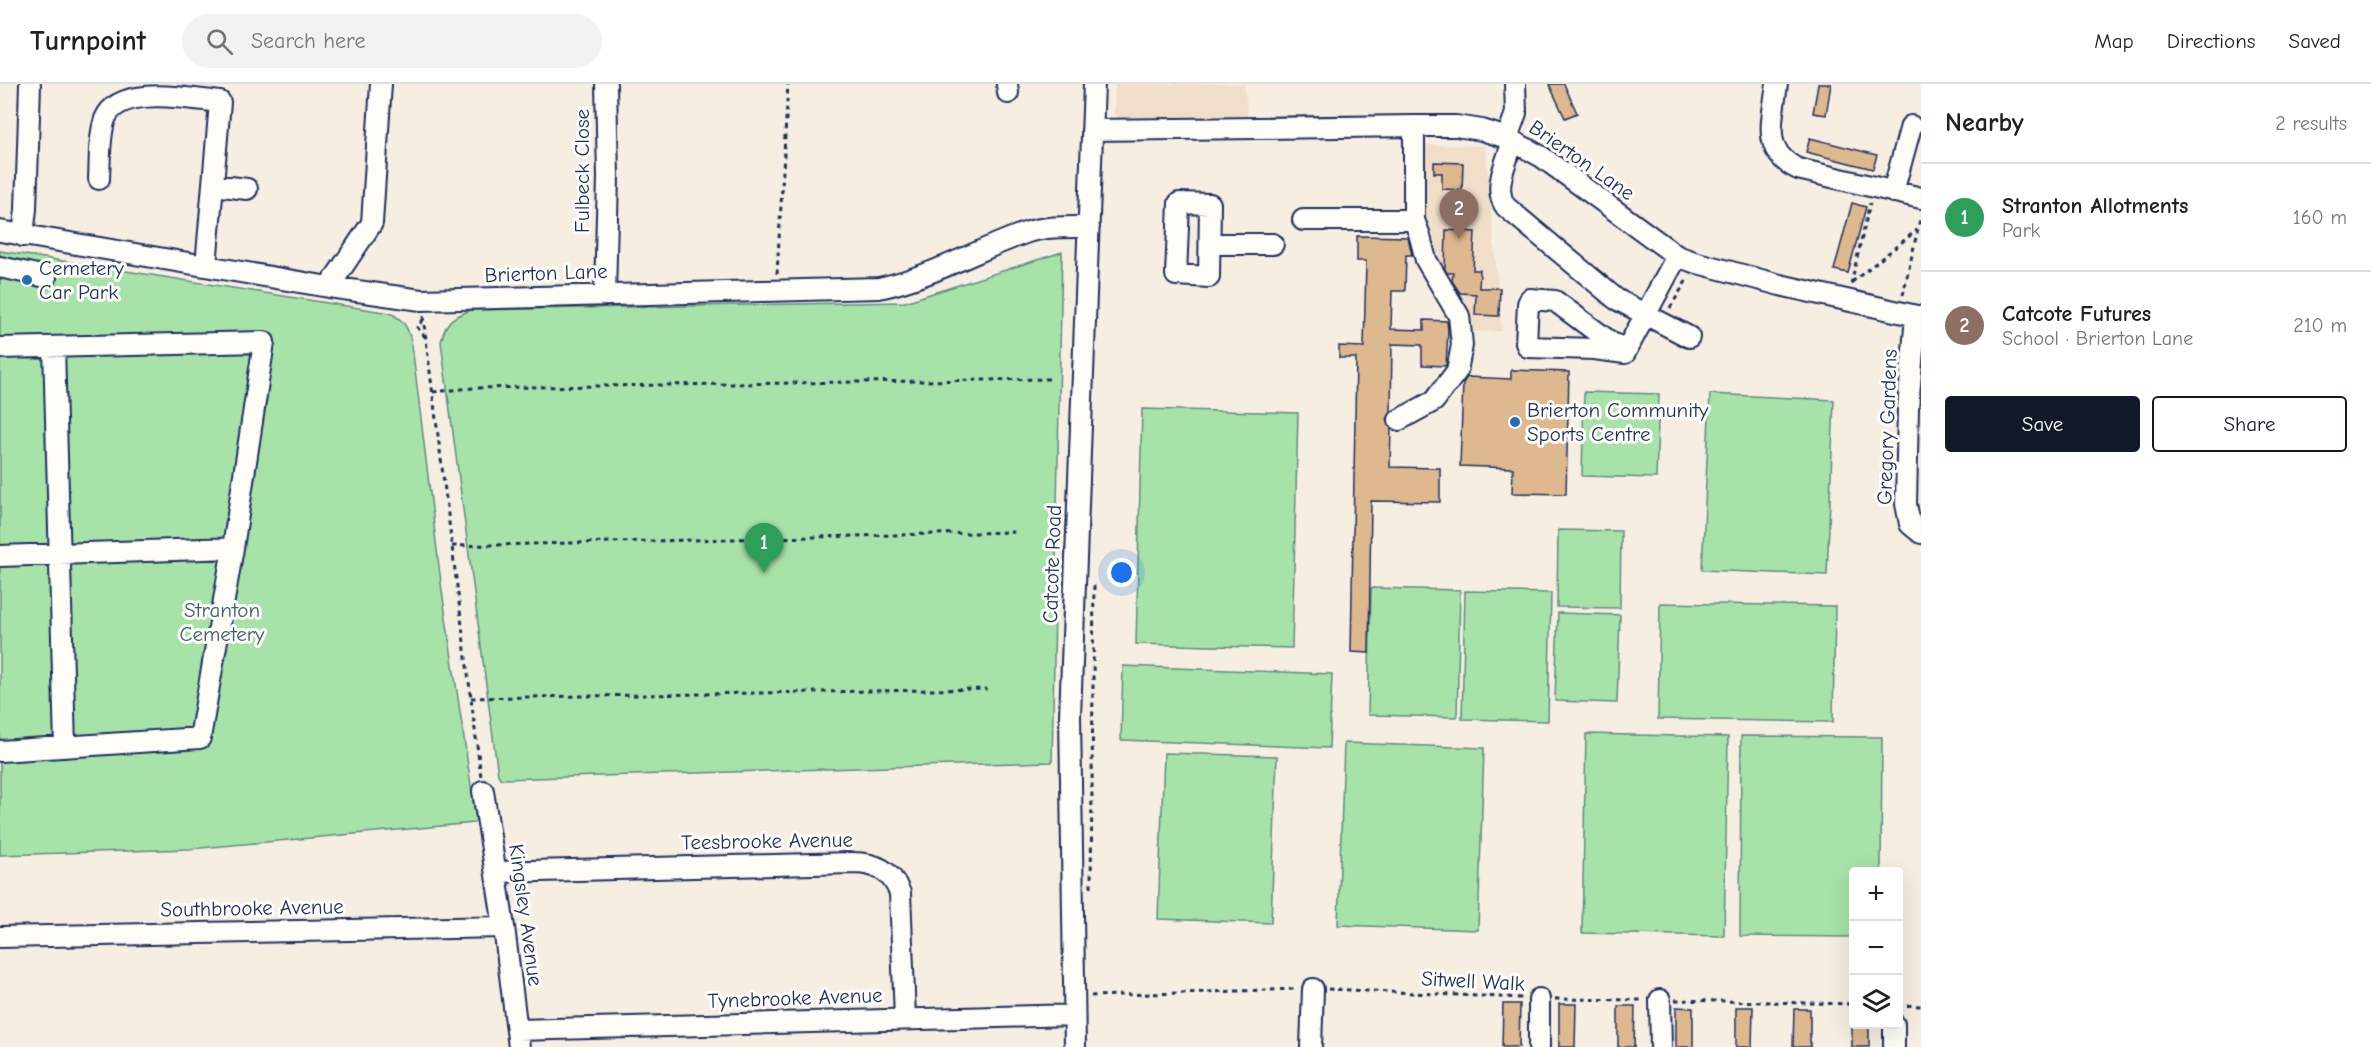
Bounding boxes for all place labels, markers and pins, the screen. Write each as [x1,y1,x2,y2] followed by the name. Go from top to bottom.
[1440,190,1478,239] pin: 2
[39,256,125,304] place label: Cemetery Car Park
[20,273,34,287] marker: Cemetery Car Park
[1527,398,1709,446] place label: Brierton Community Sports Centre
[1508,415,1522,429] marker: Brierton Community Sports Centre
[744,524,783,573] pin: 1

